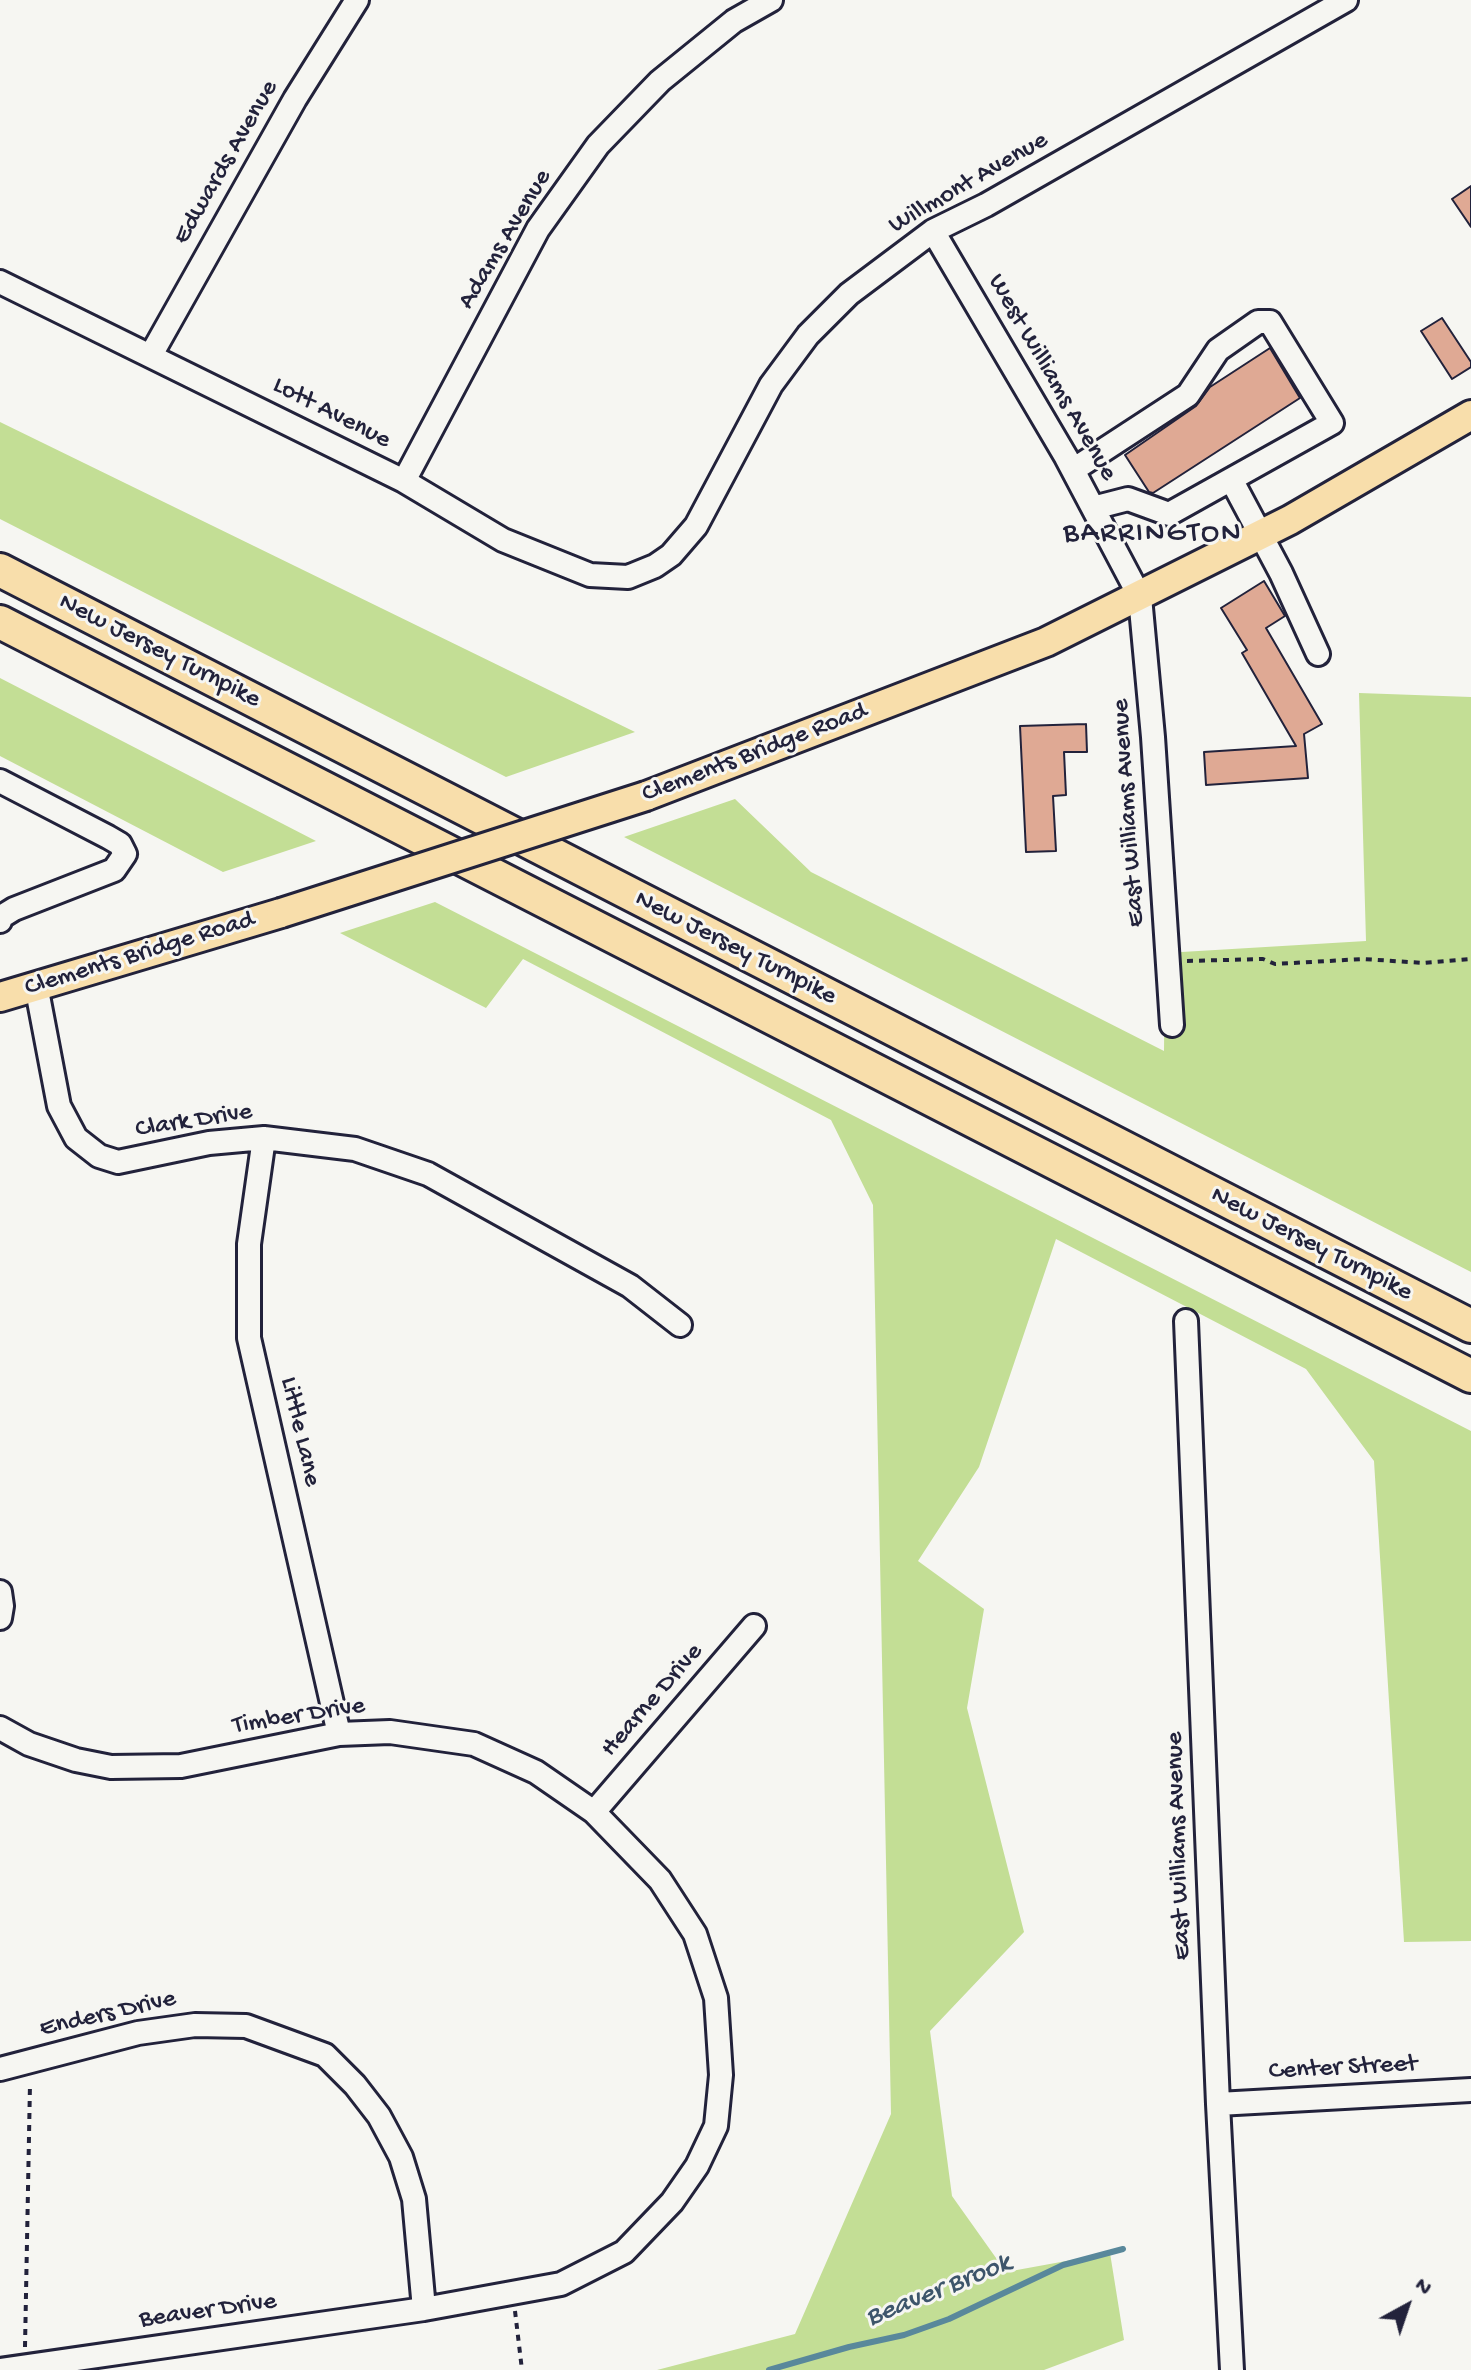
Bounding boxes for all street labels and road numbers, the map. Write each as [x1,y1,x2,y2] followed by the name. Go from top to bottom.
[167,75,287,251] street label: Edwards Avenue
[884,126,1054,242] street label: Willmont Avenue
[452,165,560,315] street label: Adams Avenue
[979,269,1123,487] street label: West Williams Avenue
[267,371,395,457] street label: Lott Avenue
[53,588,265,716] street label: New Jersey Turnpike
[638,697,872,811] street label: Clements Bridge Road
[1106,698,1154,928] street label: East Williams Avenue
[629,885,841,1013] street label: New Jersey Turnpike
[21,905,259,1005] street label: Clements Bridge Road
[133,1097,255,1147] street label: Clark Drive
[1205,1181,1417,1309] street label: New Jersey Turnpike
[271,1374,327,1490] street label: Little Lane
[595,1638,711,1764] street label: Hearne Drive
[231,1691,367,1743] street label: Timber Drive
[1160,1731,1200,1961] street label: East Williams Avenue
[37,1984,179,2046] street label: Enders Drive
[1268,2050,1418,2088] street label: Center Street
[137,2287,279,2337] street label: Beaver Drive

